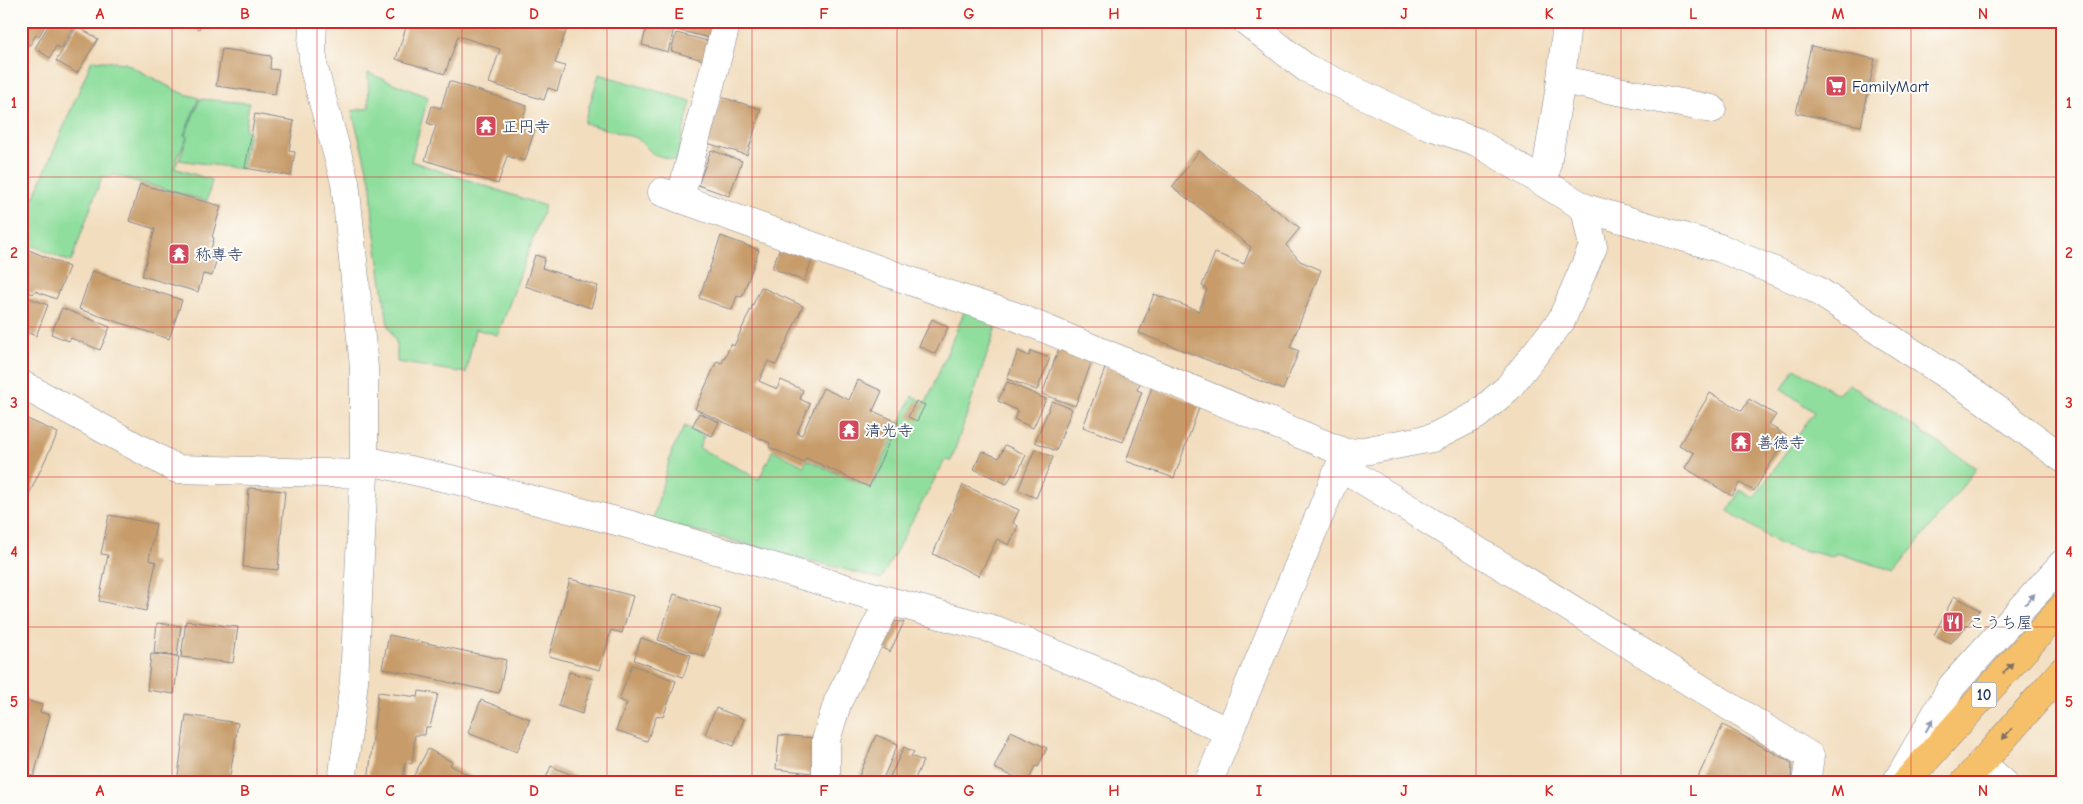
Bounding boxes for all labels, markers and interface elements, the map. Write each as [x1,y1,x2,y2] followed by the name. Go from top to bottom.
[96,5,105,23] text: A
[240,5,250,23] text: B
[385,5,395,23] text: C
[529,5,539,23] text: D
[674,5,684,23] text: E
[819,5,829,23] text: F
[963,5,975,23] text: G
[1108,5,1120,23] text: H
[1256,5,1262,23] text: I
[1400,5,1408,23] text: J
[1544,5,1554,23] text: K
[1689,5,1697,23] text: L
[1832,5,1845,23] text: M
[1978,5,1988,23] text: N
[1824,74,1848,98] supermarket icon: FamilyMart
[1852,78,1929,96] place label: FamilyMart
[11,94,17,112] text: 1
[2066,94,2072,112] text: 1
[474,114,498,138] temple icon: 正円寺
[502,118,550,136] place label: 正円寺
[167,242,191,266] temple icon: 称専寺
[10,244,18,262] text: 2
[2065,244,2073,262] text: 2
[195,246,243,264] place label: 称専寺
[10,394,18,412] text: 3
[2065,394,2073,412] text: 3
[837,418,861,442] temple icon: 清光寺
[865,422,913,440] place label: 清光寺
[1729,430,1753,454] temple icon: 善徳寺
[1757,434,1805,452] place label: 善徳寺
[10,543,18,561] text: 4
[2065,543,2073,561] text: 4
[2024,593,2035,605] one-way arrow
[1941,610,1965,634] restaurant icon: こうち屋
[1969,614,2033,632] place label: こうち屋
[2002,663,2014,675] one-way arrow
[1972,682,1996,708] road number: 10
[10,693,18,711] text: 5
[2065,693,2073,711] text: 5
[1925,719,1934,732] one-way arrow
[2002,728,2013,740] one-way arrow
[96,782,105,800] text: A
[240,782,250,800] text: B
[385,782,395,800] text: C
[529,782,539,800] text: D
[674,782,684,800] text: E
[819,782,829,800] text: F
[963,782,975,800] text: G
[1108,782,1120,800] text: H
[1256,782,1262,800] text: I
[1400,782,1408,800] text: J
[1544,782,1554,800] text: K
[1689,782,1697,800] text: L
[1832,782,1845,800] text: M
[1978,782,1988,800] text: N

